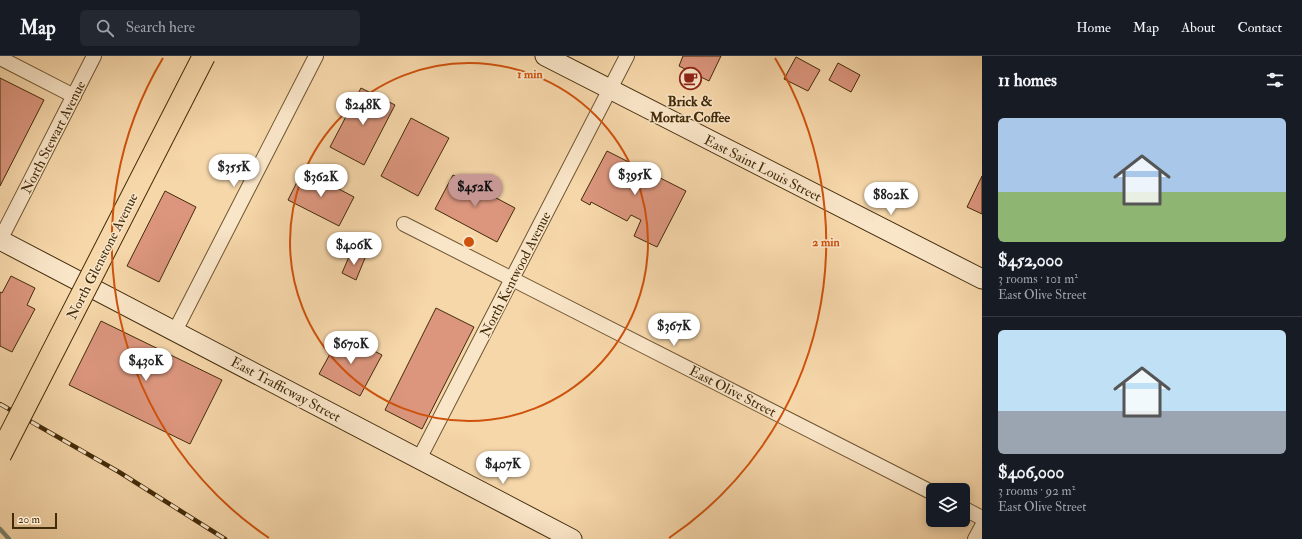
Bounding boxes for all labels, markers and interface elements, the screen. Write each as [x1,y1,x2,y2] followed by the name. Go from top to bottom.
[80,10,360,46] search box
[20,16,56,40] text: Map
[94,17,116,39] icon: search
[126,18,195,37] text: Search here
[1076,19,1111,36] text: Home
[1133,19,1159,36] text: Map
[1181,19,1215,36] text: About
[1237,19,1282,36] text: Contact
[677,66,703,92] cafe icon: Brick & Mortar Coffee
[517,67,544,82] text: 1 min
[1264,69,1286,91] icon: filters
[998,70,1057,91] text: 11 homes
[18,78,89,197] street label: North Stewart Avenue
[335,92,391,126] pin: $248K
[649,93,730,126] place label: Brick & Mortar Coffee
[345,97,381,113] text: $248K
[701,131,825,206] street label: East Saint Louis Street
[1106,144,1178,216] icon: home
[206,154,262,188] pin: $355K
[218,159,250,175] text: $355K
[607,162,663,196] pin: $395K
[293,164,349,198] pin: $362K
[618,167,652,183] text: $395K
[304,169,338,185] text: $362K
[447,174,503,208] pin: $452K
[457,179,493,195] text: $452K
[863,182,919,216] pin: $802K
[873,187,909,203] text: $802K
[63,190,142,322] street label: North Glenstone Avenue
[476,209,555,340] street label: North Kentwood Avenue
[326,232,382,266] pin: $406K
[462,235,476,249] centre of rings
[812,235,840,250] text: 2 min
[336,237,372,253] text: $406K
[998,250,1063,271] text: $452,000
[998,271,1078,287] text: 3 rooms · 101 m²
[998,287,1086,303] text: East Olive Street
[646,313,702,347] pin: $367K
[657,318,691,334] text: $367K
[323,331,379,365] pin: $670K
[333,336,369,352] text: $670K
[118,348,174,382] pin: $430K
[128,353,164,369] text: $430K
[227,353,344,427] street label: East Trafficway Street
[1106,356,1178,428] icon: home
[687,362,779,421] street label: East Olive Street
[475,451,531,485] pin: $407K
[485,456,521,472] text: $407K
[998,462,1064,483] text: $406,000
[926,483,970,527] map controls
[926,483,970,527] button: layers
[998,483,1075,499] text: 3 rooms · 92 m²
[998,499,1086,515] text: East Olive Street
[12,511,57,530] scale bar
[18,513,40,526] text: 20 m

